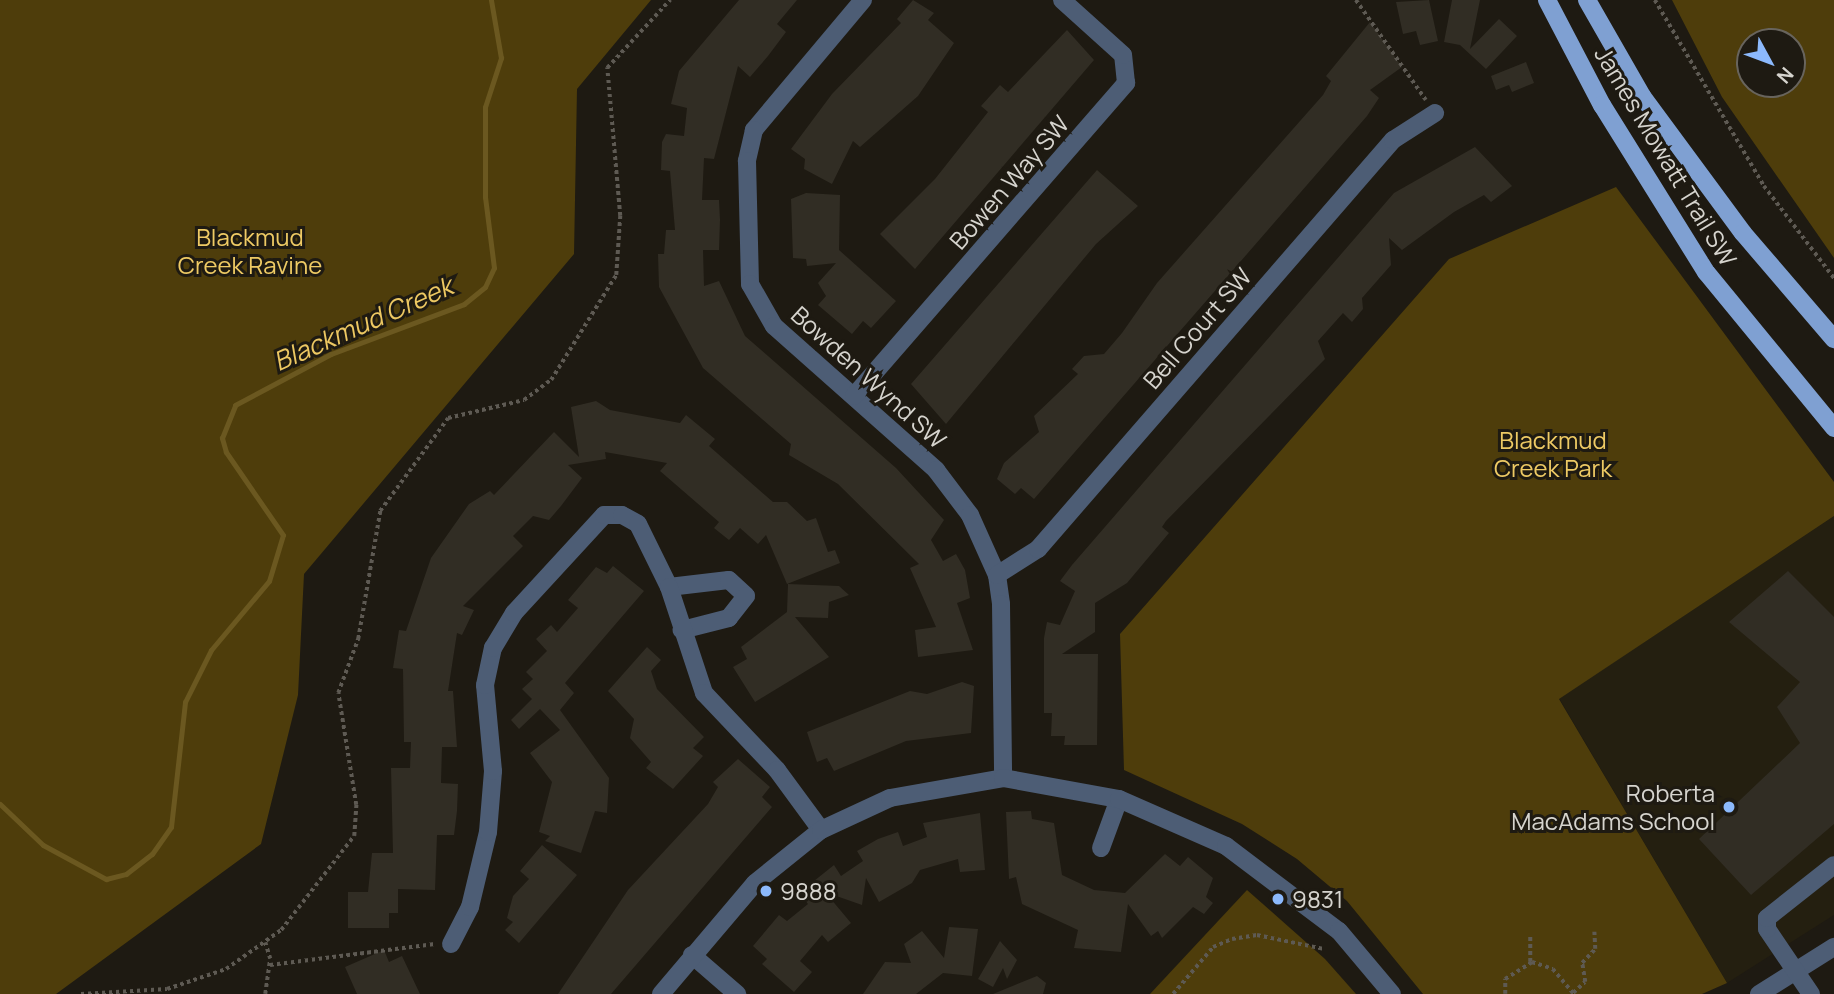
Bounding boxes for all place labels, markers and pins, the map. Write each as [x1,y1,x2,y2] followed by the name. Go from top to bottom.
[1511,779,1715,835] place label: Roberta MacAdams School
[1721,799,1737,815] marker: Roberta MacAdams School
[780,877,837,905] place label: 9888
[758,883,774,899] marker: 9888
[1292,885,1343,913] place label: 9831
[1270,891,1286,907] marker: 9831

